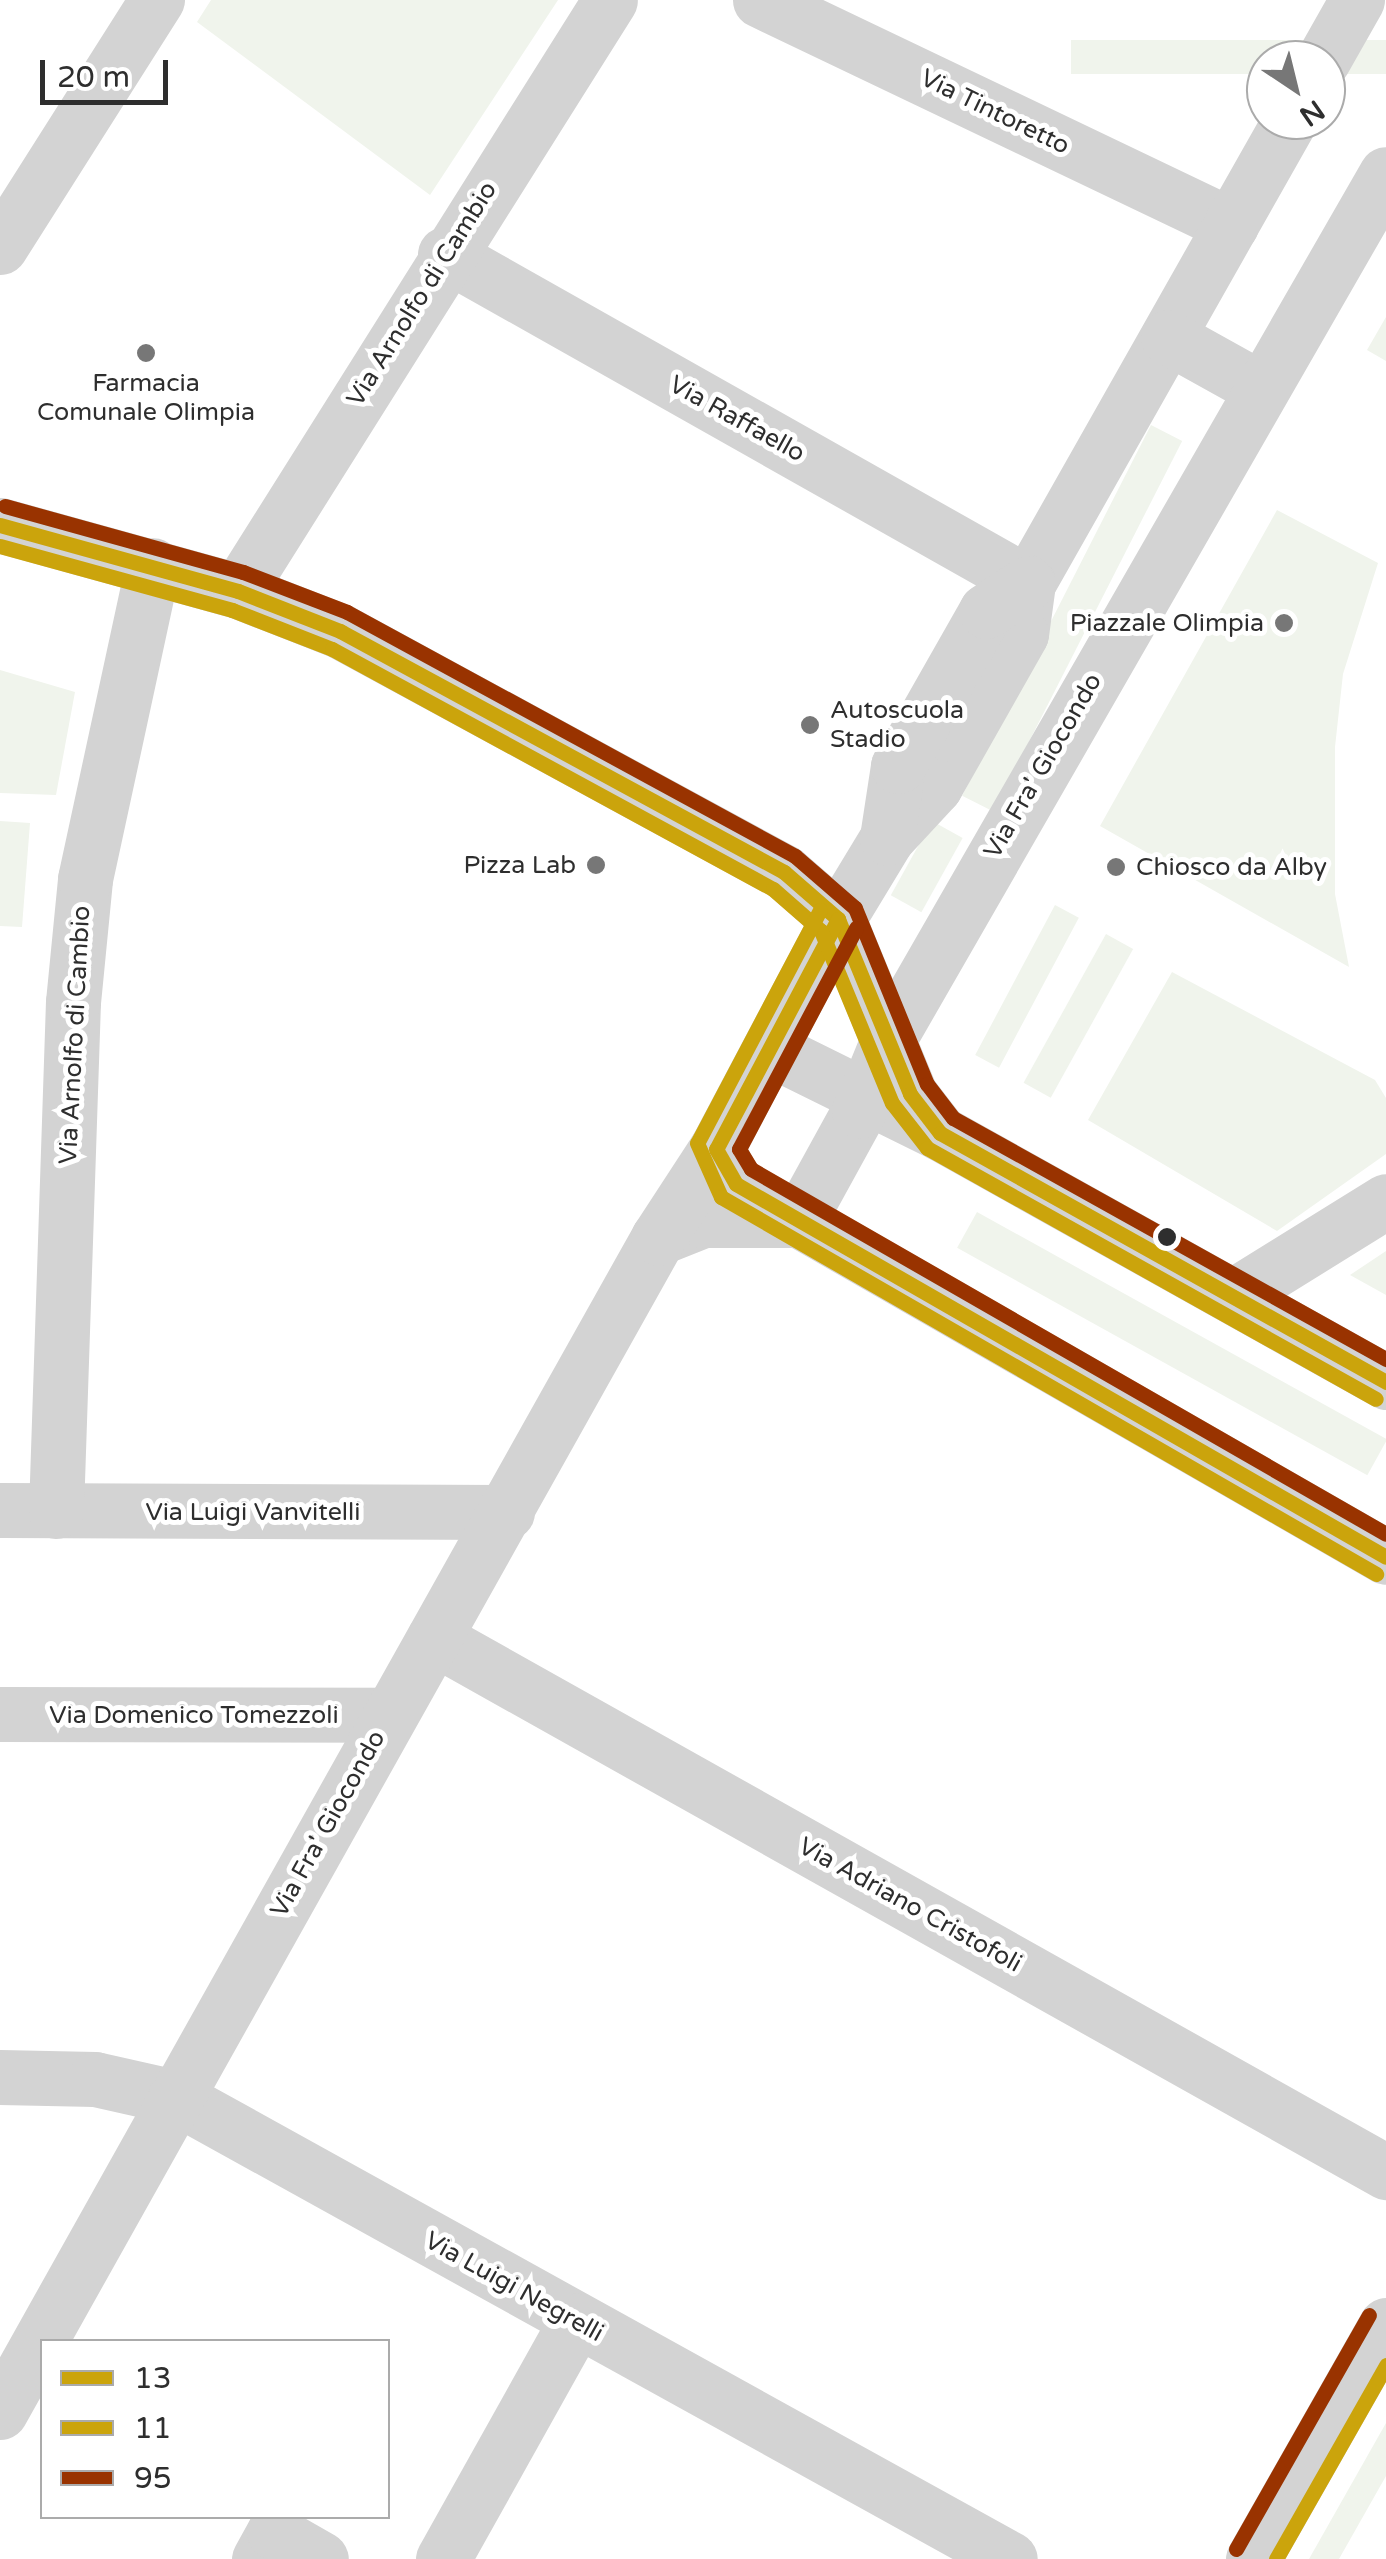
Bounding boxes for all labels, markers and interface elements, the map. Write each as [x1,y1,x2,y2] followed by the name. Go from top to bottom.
[45,40,172,102] scale bar
[1246,40,1346,140] north arrow
[57,59,130,96] text: 20 m
[916,63,1074,161] street label: Via Tintoretto
[1293,93,1331,133] text: N
[341,176,503,412] street label: Via Arnolfo di Cambio
[135,342,157,364] marker: Farmacia Comunale Olimpia
[37,369,255,428] place label: Farmacia Comunale Olimpia
[664,369,810,469] street label: Via Raffaello
[1070,608,1264,638] place label: Piazzale Olimpia
[1273,612,1295,634] marker: Piazzale Olimpia
[978,668,1108,864] street label: Via Fra' Giocondo
[830,696,964,755] place label: Autoscuola Stadio
[799,714,821,736] marker: Autoscuola Stadio
[464,850,576,880] place label: Pizza Lab
[1136,852,1327,882] place label: Chiosco da Alby
[585,854,607,876] marker: Pizza Lab
[1105,856,1127,878] marker: Chiosco da Alby
[53,905,97,1165] street label: Via Arnolfo di Cambio
[1157,1227,1177,1247] unlabelled marker
[146,1497,360,1527] street label: Via Luigi Vanvitelli
[49,1700,339,1730] street label: Via Domenico Tomezzoli
[264,1725,392,1923] street label: Via Fra' Giocondo
[793,1831,1027,1979] street label: Via Adriano Cristofoli
[419,2225,609,2349] street label: Via Luigi Negrelli
[40,2339,390,2519] legend
[134,2360,172,2397] text: 13
[134,2410,172,2447] text: 11
[134,2460,172,2497] text: 95

